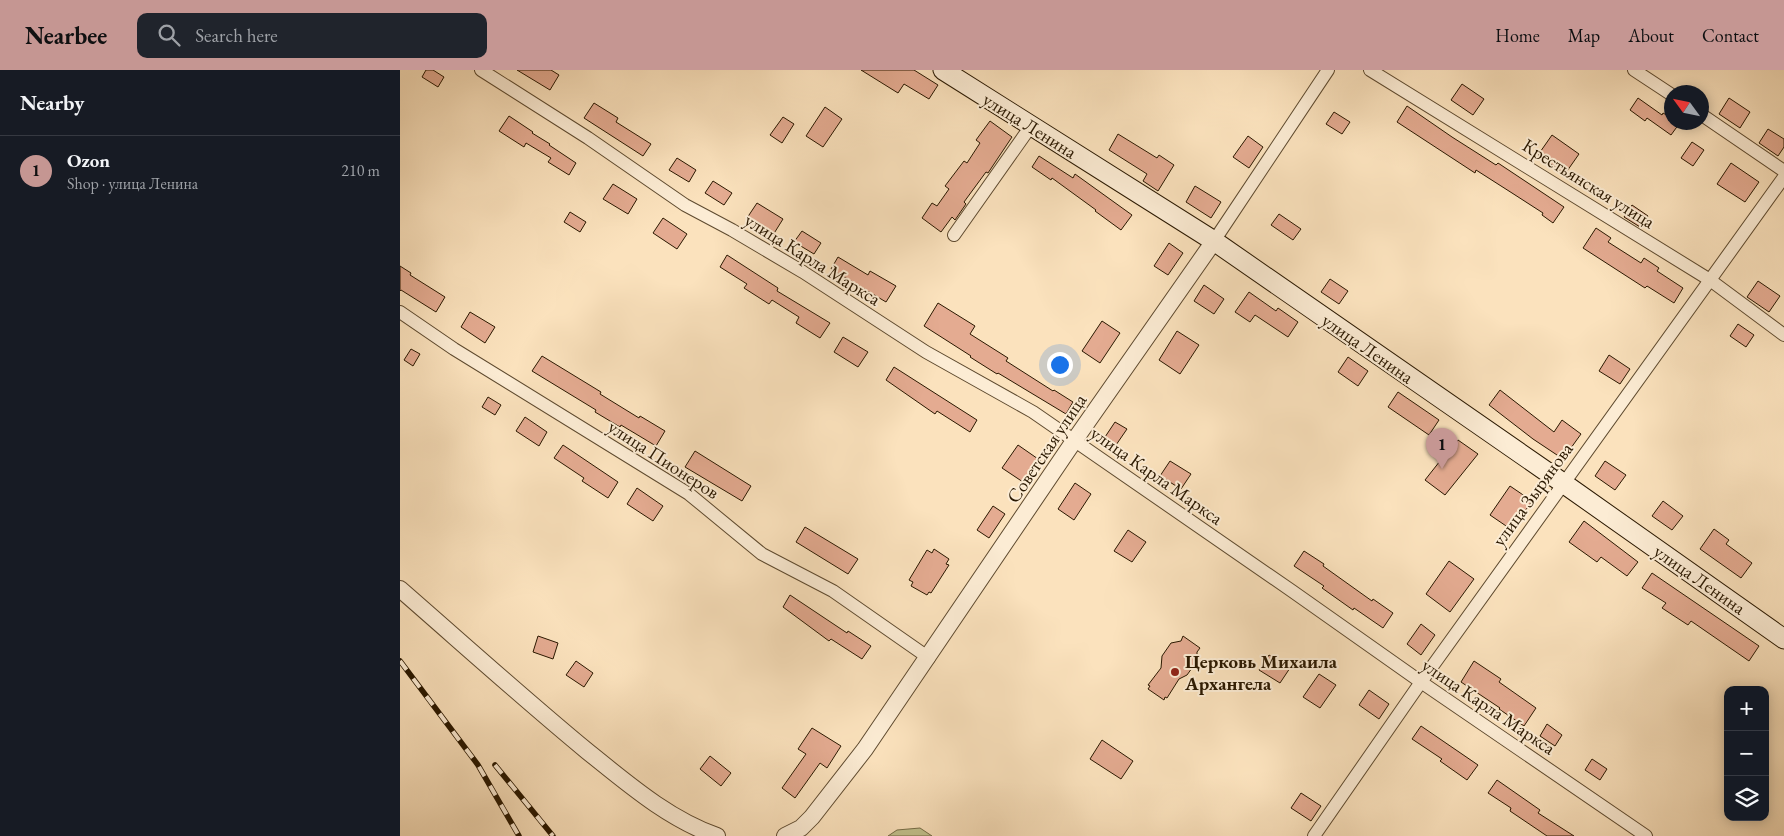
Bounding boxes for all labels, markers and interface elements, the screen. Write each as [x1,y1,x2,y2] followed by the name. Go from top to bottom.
[137,13,487,58] search box
[25,20,107,51] text: Nearbee
[155,21,183,49] icon: search
[195,23,278,48] text: Search here
[1495,24,1540,47] text: Home
[1568,24,1600,47] text: Map
[1628,24,1674,47] text: About
[1702,24,1759,47] text: Contact
[1664,85,1709,130] north arrow
[978,87,1082,164] street label: улица Ленина
[20,89,84,116] text: Nearby
[1518,133,1660,234] street label: Крестьянская улица
[67,148,110,173] text: Ozon
[32,160,40,181] text: 1
[341,160,380,181] text: 210 m
[67,173,198,194] text: Shop · улица Ленина
[740,207,886,312] street label: улица Карла Маркса
[1317,308,1419,389] street label: улица Ленина
[1047,352,1073,378] your location
[1001,388,1092,508] street label: Советская улица
[603,414,724,505] street label: улица Пионеров
[1086,420,1228,531] street label: улица Карла Маркса
[1426,428,1458,469] pin: 1
[1486,437,1579,551] street label: улица Зырянова
[1649,539,1751,620] street label: улица Ленина
[1184,649,1338,696] place label: Церковь Михаила Архангела
[1417,652,1561,761] street label: улица Карла Маркса
[1169,666,1181,678] marker: Церковь Михаила Архангела
[1724,686,1769,821] map controls
[1724,686,1769,731] button: +
[1724,731,1769,776] button: −
[1724,776,1769,821] button: layers

